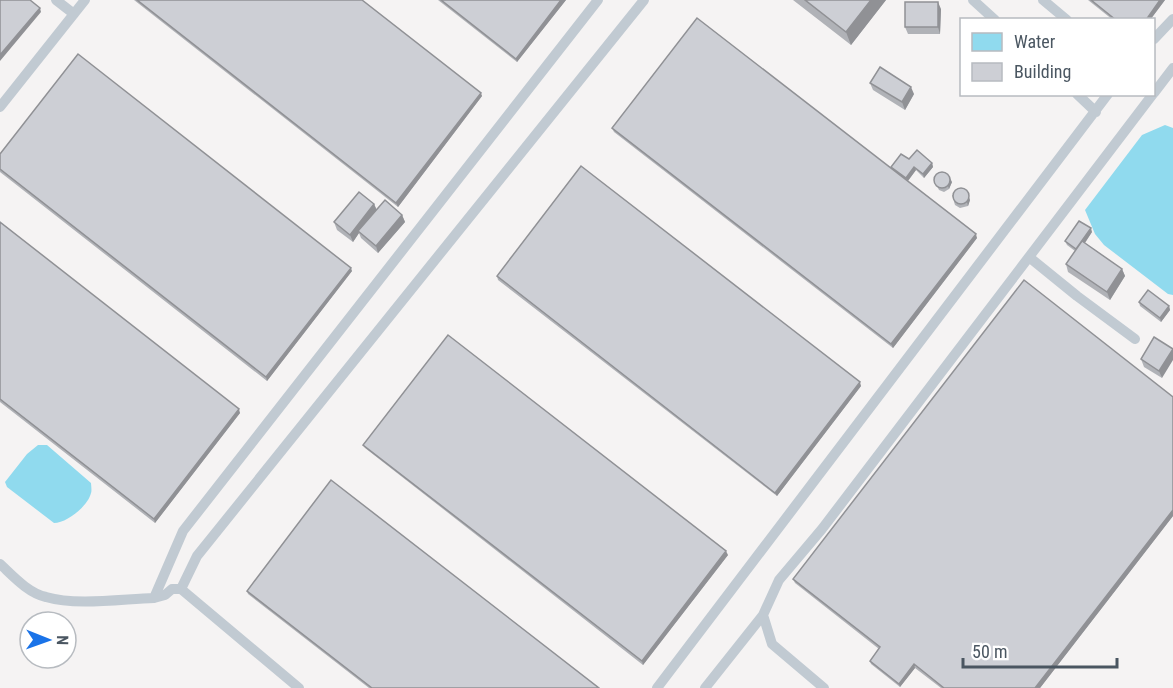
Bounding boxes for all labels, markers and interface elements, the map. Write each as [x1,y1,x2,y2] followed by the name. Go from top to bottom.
[960,18,1155,96] legend
[1014,31,1056,52] text: Water
[1014,61,1071,82] text: Building
[18,610,78,670] north arrow
[963,631,1118,669] scale bar
[53,635,72,645] text: N
[972,641,1007,662] text: 50 m

